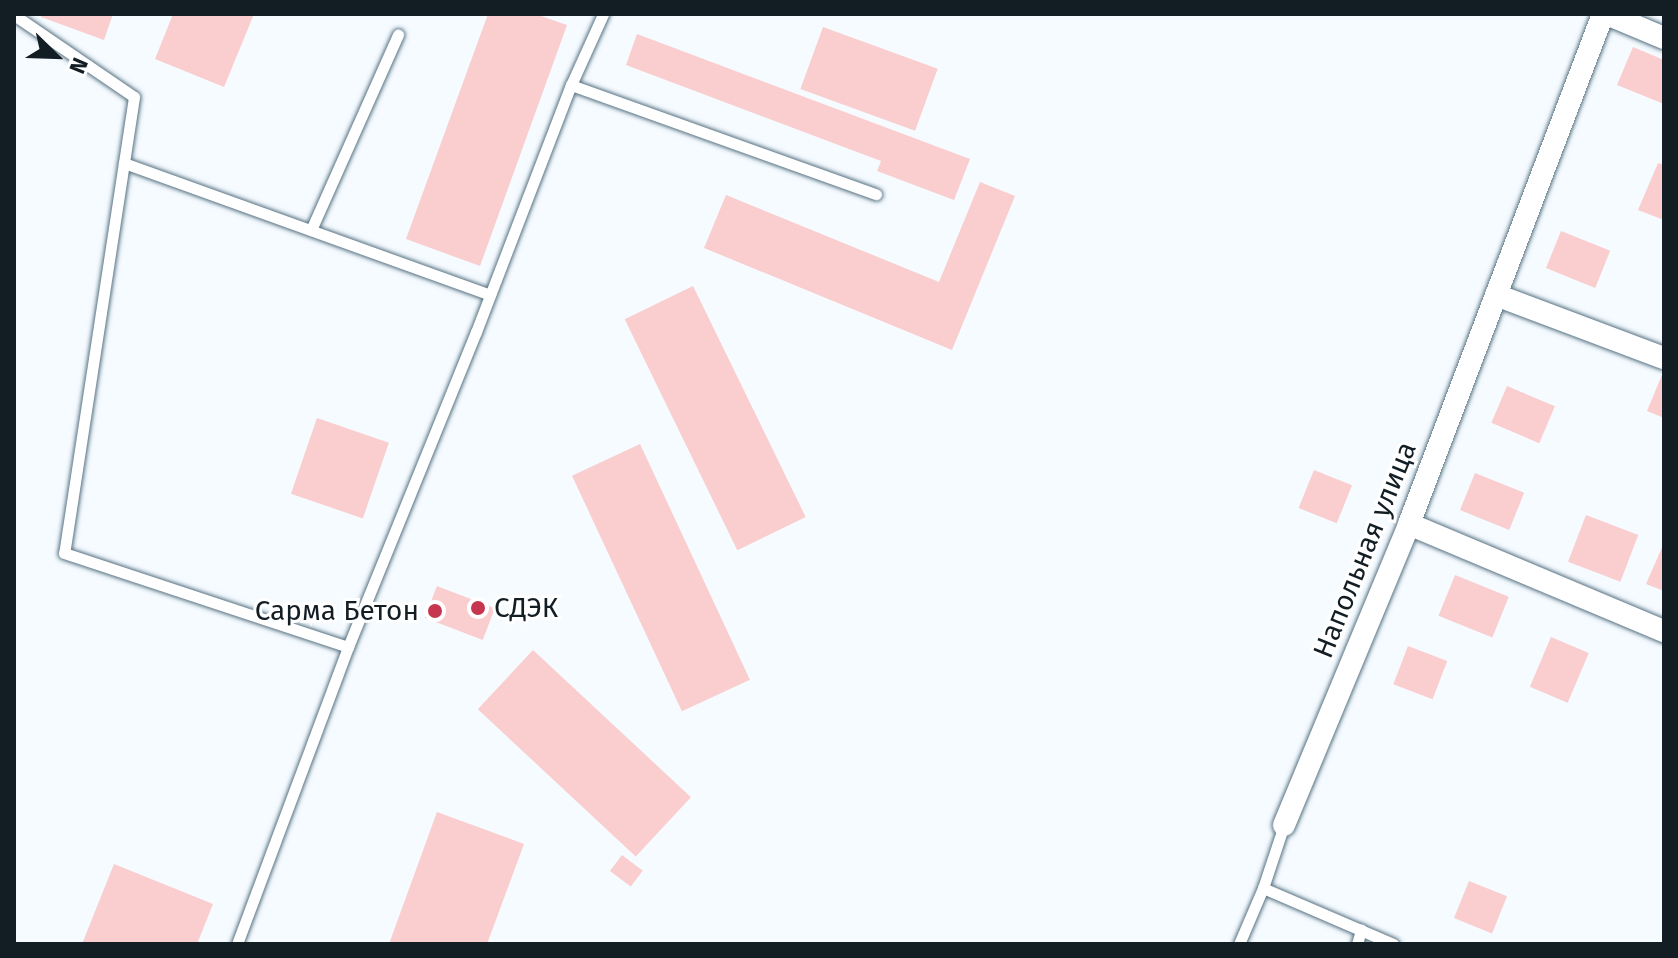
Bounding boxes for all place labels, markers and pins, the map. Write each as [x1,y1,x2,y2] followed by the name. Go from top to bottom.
[494,591,558,625] place label: СДЭК
[255,594,419,628] place label: Сарма Бетон
[469,599,487,617] marker: СДЭК
[426,602,444,620] marker: Сарма Бетон

